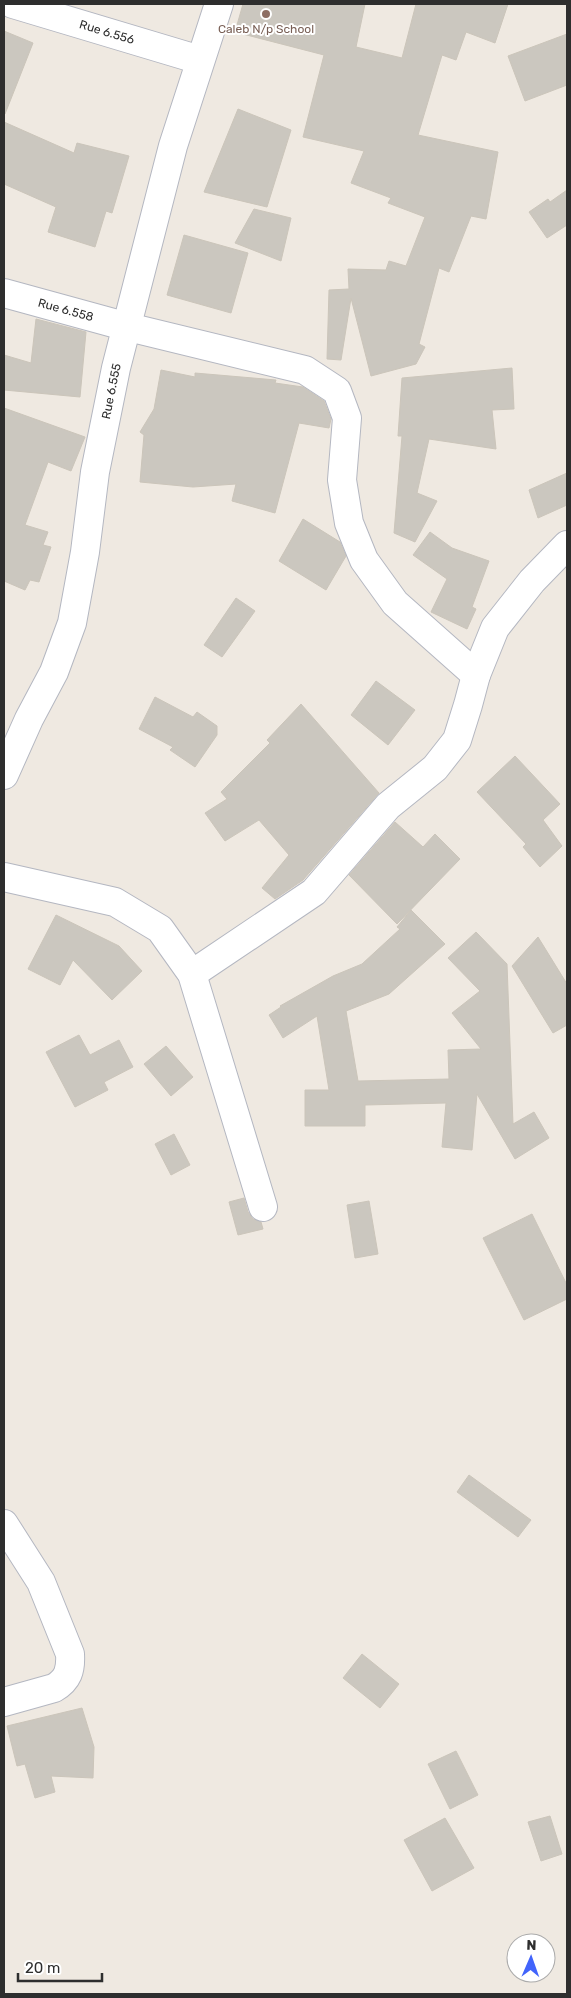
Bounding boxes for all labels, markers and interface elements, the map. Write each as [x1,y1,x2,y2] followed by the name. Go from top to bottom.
[260,8,272,20] marker: Caleb N/p School
[78,17,136,47] street label: Rue 6.556
[218,22,314,36] place label: Caleb N/p School
[36,296,95,324] street label: Rue 6.558
[99,362,124,420] street label: Rue 6.555
[506,1933,556,1983] north arrow
[526,1937,537,1954] text: N
[18,1950,101,1982] scale bar
[25,1959,60,1977] text: 20 m

